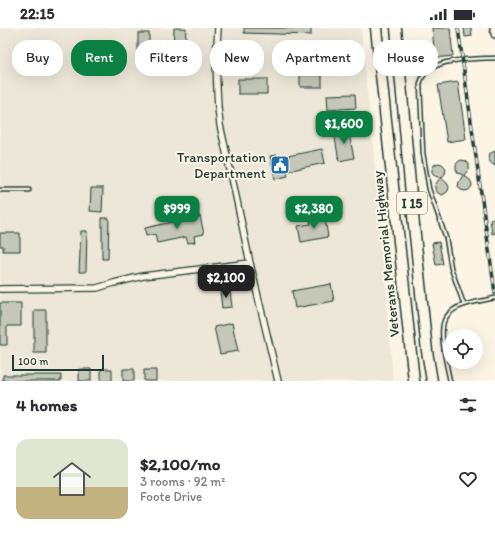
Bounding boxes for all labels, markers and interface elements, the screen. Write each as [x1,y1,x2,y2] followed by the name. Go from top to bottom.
[20,5,54,23] text: 22:15
[12,40,63,76] chip: Buy
[71,40,127,76] chip: Rent
[135,40,202,76] chip: Filters
[210,40,264,76] chip: New
[272,40,365,76] chip: Apartment
[373,40,438,76] chip: House
[311,111,377,145] pin: $1,600
[325,116,363,131] text: $1,600
[177,149,267,182] place label: Transportation Department
[269,154,291,176] public building icon: Transportation Department
[369,170,403,338] street label: Veterans Memorial Highway
[397,192,427,214] road number: I 15
[153,196,201,230] pin: $999
[281,196,347,230] pin: $2,380
[164,201,191,216] text: $999
[295,201,333,216] text: $2,380
[193,265,259,299] pin: $2,100
[207,270,245,285] text: $2,100
[443,329,483,369] map controls
[443,329,483,369] button: locate
[12,353,104,372] scale bar
[18,355,48,368] text: 100 m
[457,394,479,416] icon: filters
[16,395,77,415] text: 4 homes
[140,454,221,474] text: $2,100/mo
[48,455,96,503] icon: home
[457,468,479,490] icon: heart
[140,474,225,489] text: 3 rooms · 92 m²
[140,489,202,504] text: Foote Drive

